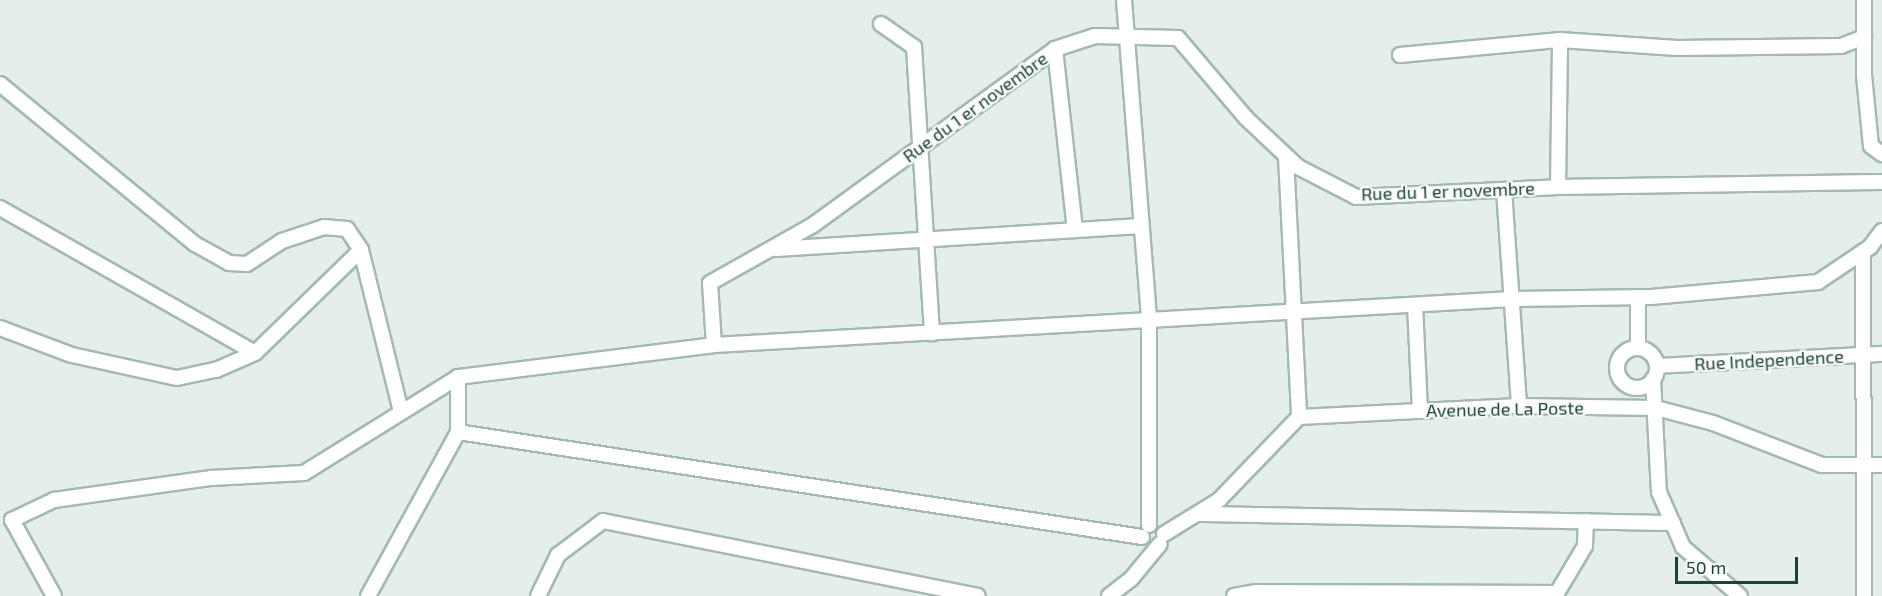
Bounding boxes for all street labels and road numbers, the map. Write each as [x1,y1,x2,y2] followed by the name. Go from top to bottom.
[898,47,1052,167] street label: Rue du 1 er novembre
[1361,177,1535,205] street label: Rue du 1 er novembre
[1694,345,1844,375] street label: Rue Independence
[1426,397,1584,421] street label: Avenue de La Poste

